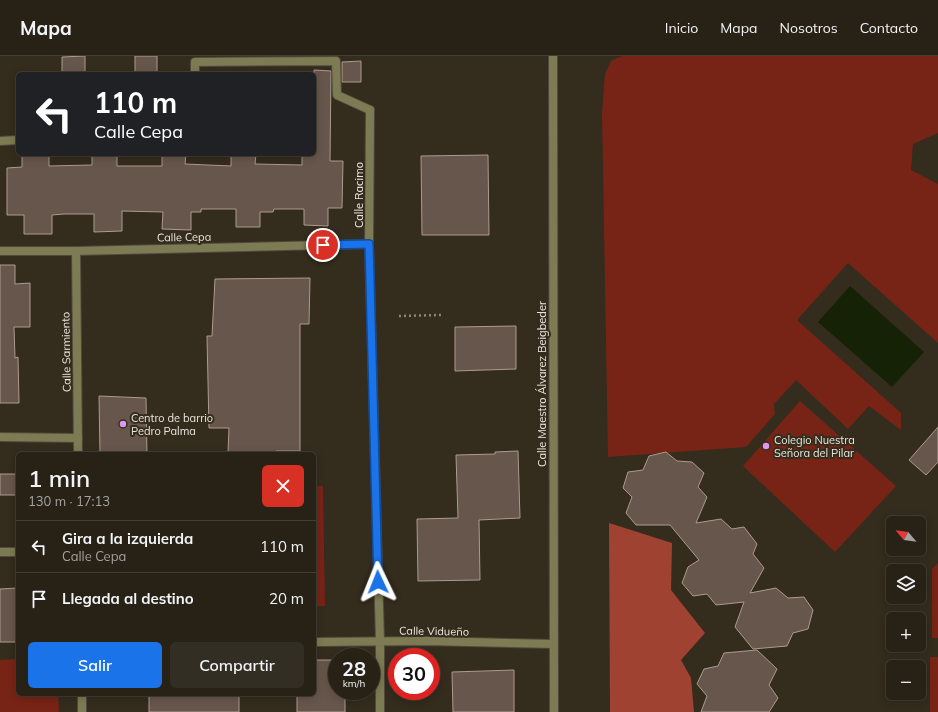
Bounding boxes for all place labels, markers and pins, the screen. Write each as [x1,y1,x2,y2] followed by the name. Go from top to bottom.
[306,228,340,262] pin
[131,411,213,438] place label: Centro de barrio Pedro Palma
[118,419,128,429] marker: Centro de barrio Pedro Palma
[774,433,855,460] place label: Colegio Nuestra Señora del Pilar
[761,441,771,451] marker: Colegio Nuestra Señora del Pilar

